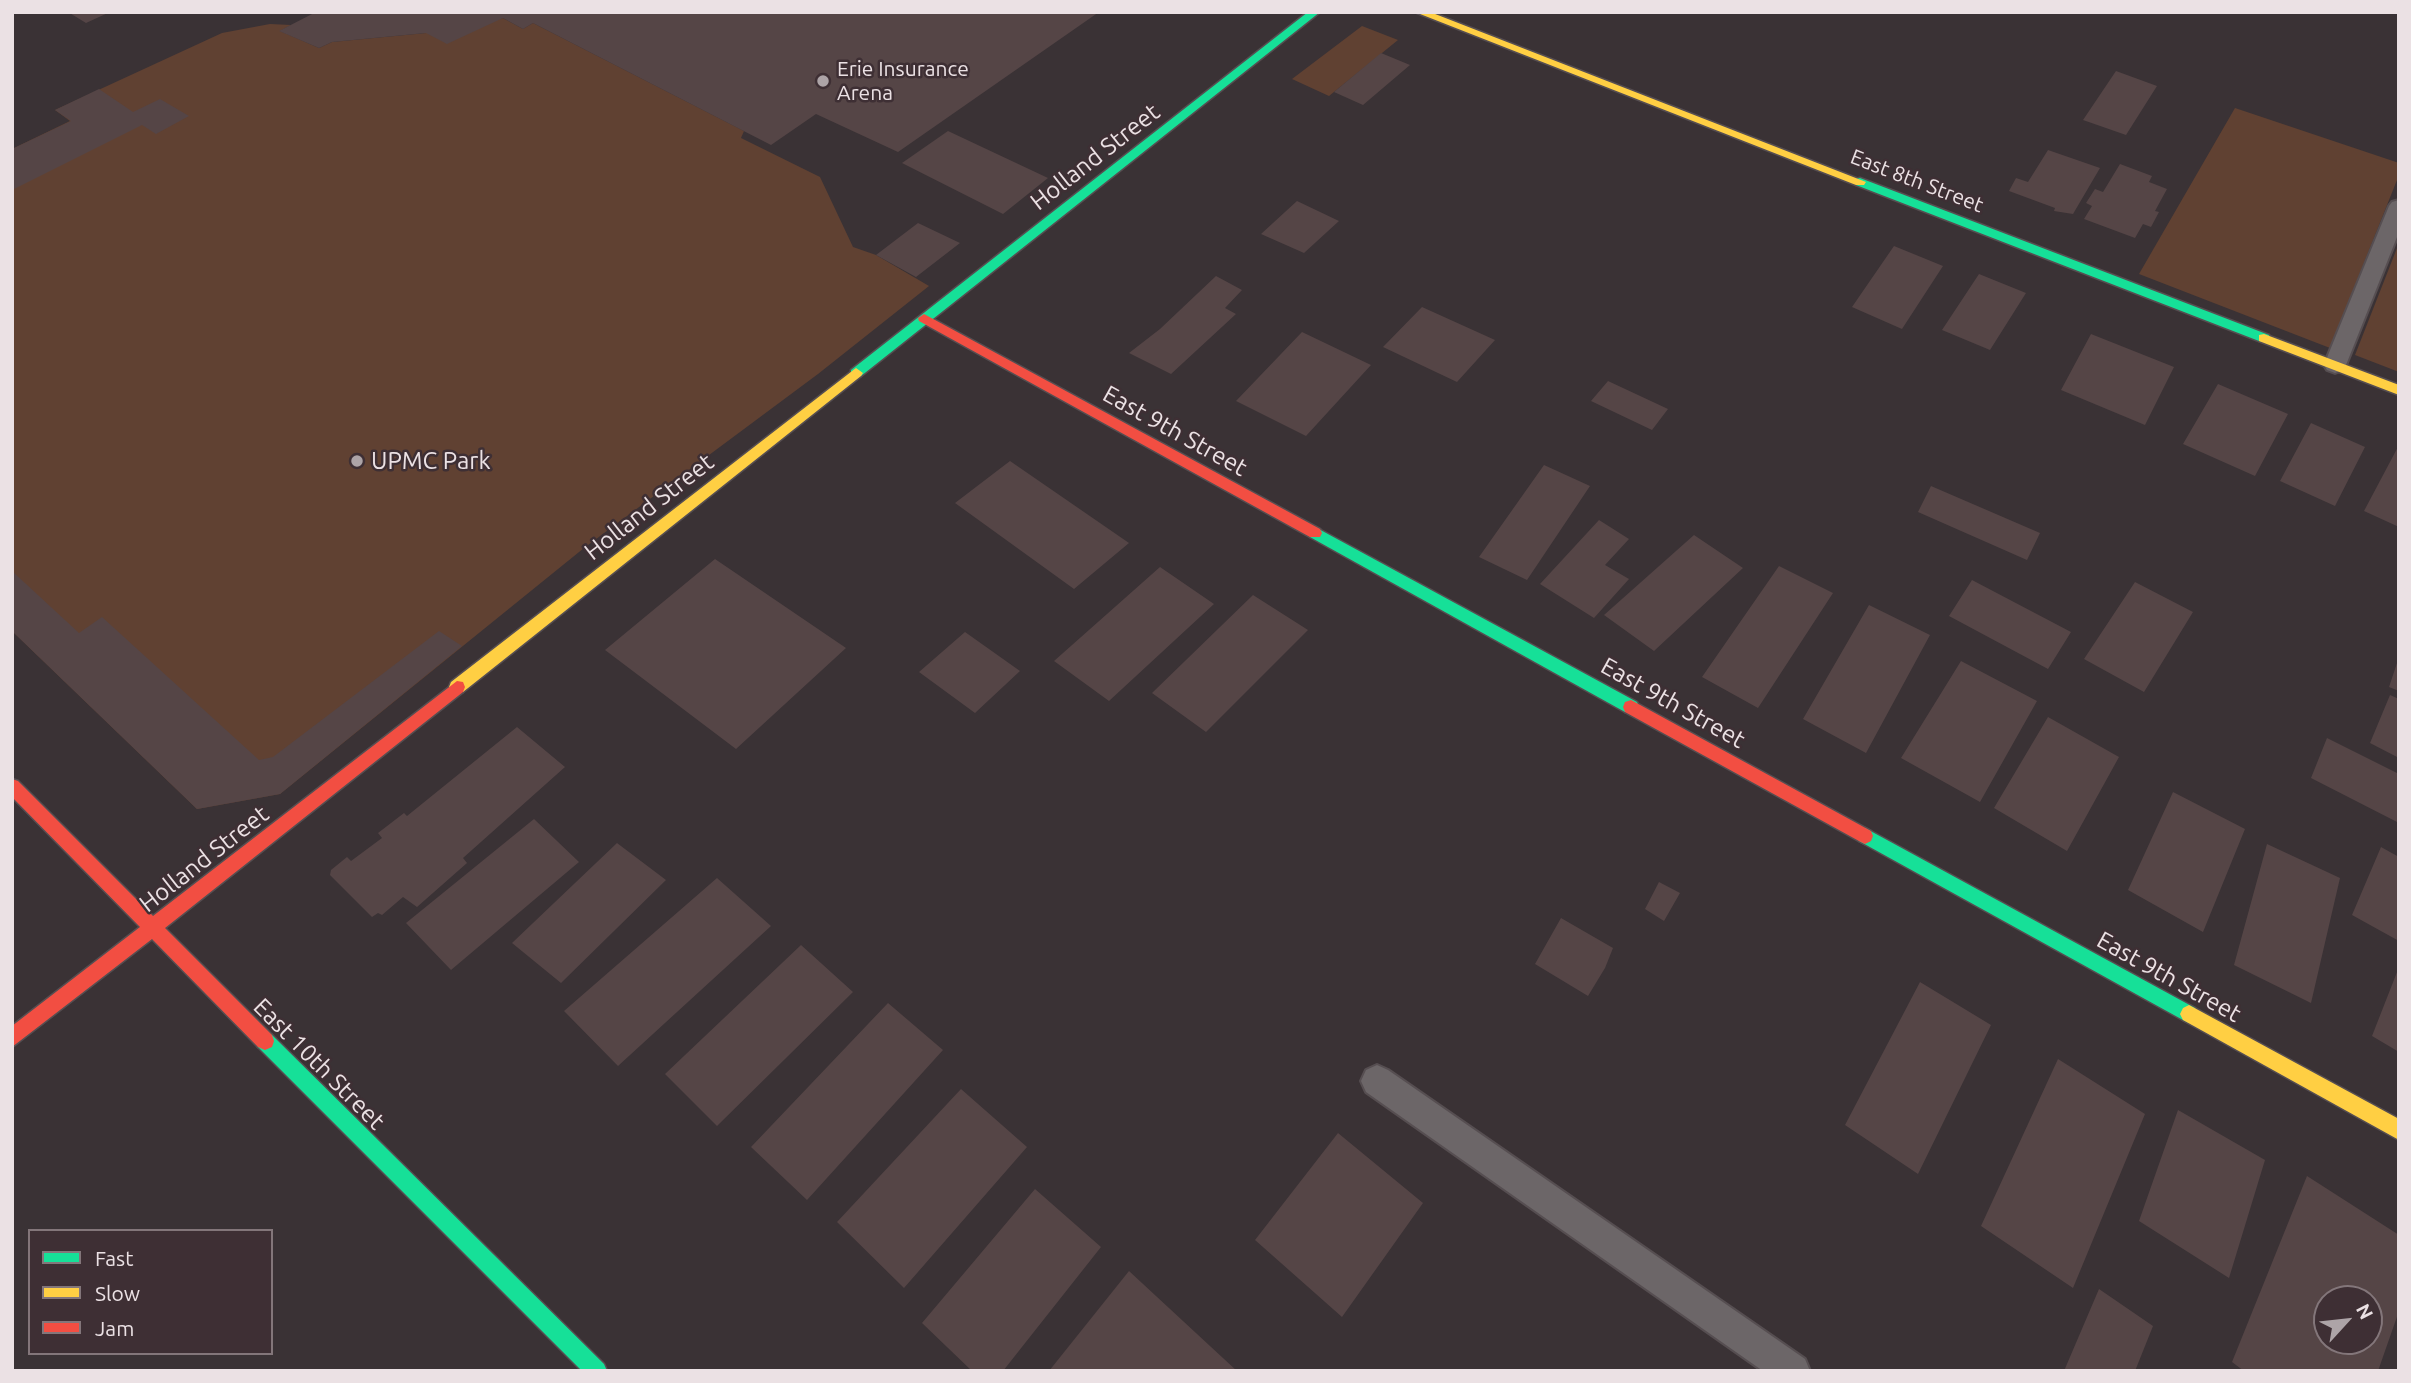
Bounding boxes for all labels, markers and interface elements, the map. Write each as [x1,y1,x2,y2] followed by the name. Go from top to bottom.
[837,56,969,106] place label: Erie Insurance Arena
[815,73,831,89] marker: Erie Insurance Arena
[1025,98,1165,216] street label: Holland Street
[1847,144,1987,218] street label: East 8th Street
[1098,380,1252,482] street label: East 9th Street
[371,447,490,475] place label: UPMC Park
[579,448,719,566] street label: Holland Street
[349,453,365,469] marker: UPMC Park
[1596,652,1750,754] street label: East 9th Street
[134,800,274,918] street label: Holland Street
[2092,926,2246,1028] street label: East 9th Street
[247,992,391,1136] street label: East 10th Street
[28,1229,273,1355] legend
[95,1246,133,1270] text: Fast
[95,1281,140,1305] text: Slow
[2313,1285,2383,1355] north arrow
[2352,1300,2378,1323] text: N
[95,1316,134,1340] text: Jam

